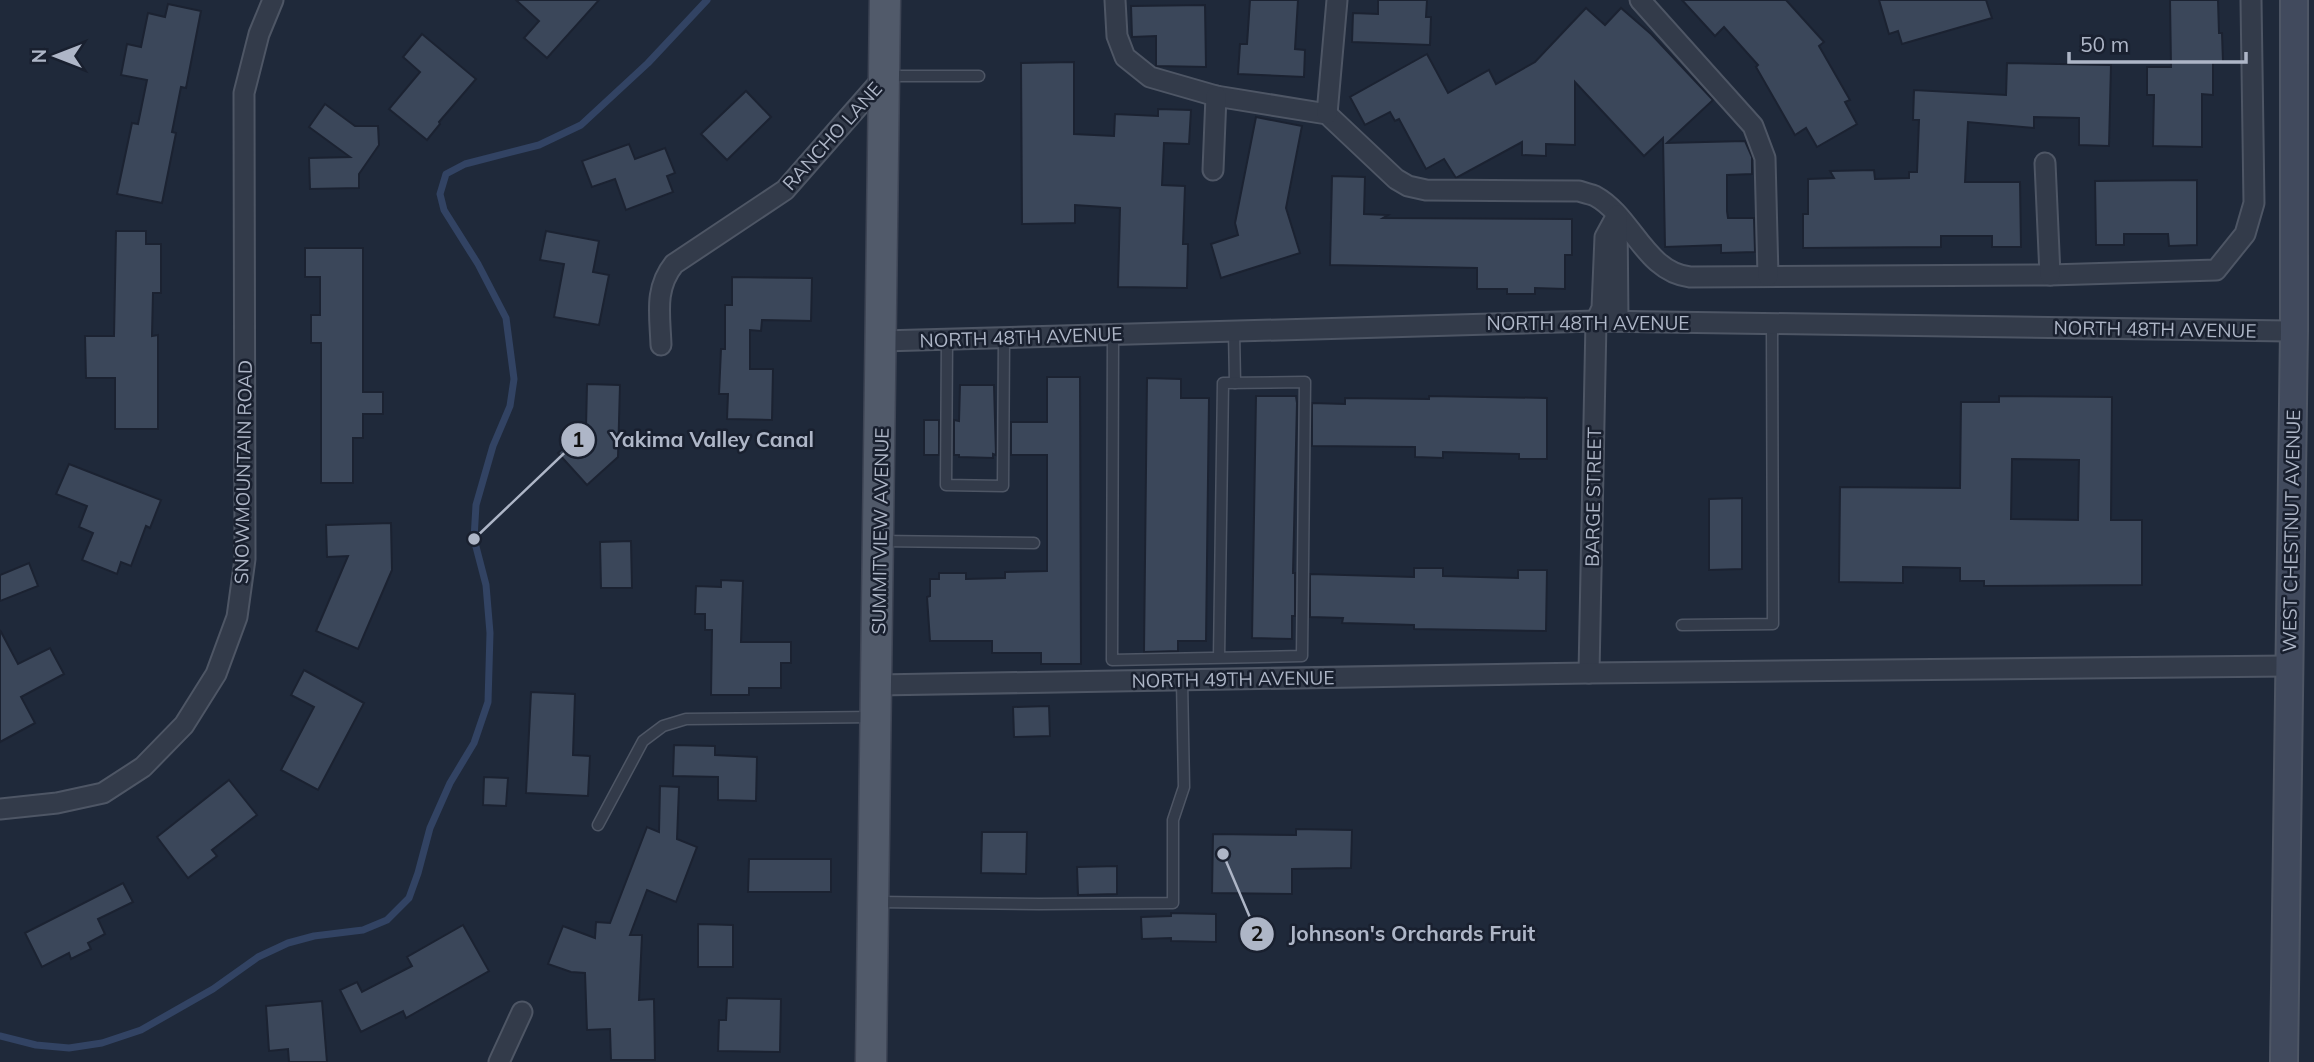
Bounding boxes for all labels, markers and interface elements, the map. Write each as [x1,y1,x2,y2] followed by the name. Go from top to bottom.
[21,21,91,91] north arrow
[2069,21,2246,65] scale bar
[2080,31,2129,57] text: 50 m
[27,49,51,63] text: N
[777,77,887,195] street label: RANCHO LANE
[1486,311,1690,335] street label: NORTH 48TH AVENUE
[2053,315,2257,343] street label: NORTH 48TH AVENUE
[919,321,1123,353] street label: NORTH 48TH AVENUE
[229,360,257,584] street label: SNOWMOUNTAIN ROAD
[2277,409,2305,653] street label: WEST CHESTNUT AVENUE
[561,419,828,461] callout: Yakima Valley Canal
[572,426,584,452] text: 1
[609,426,814,452] text: Yakima Valley Canal
[866,427,894,635] street label: SUMMITVIEW AVENUE
[1580,427,1606,567] street label: BARGE STREET
[1131,665,1335,693] street label: NORTH 49TH AVENUE
[1239,913,1549,955] callout: Johnson's Orchards Fruit
[1251,920,1263,946] text: 2
[1289,920,1535,946] text: Johnson's Orchards Fruit

